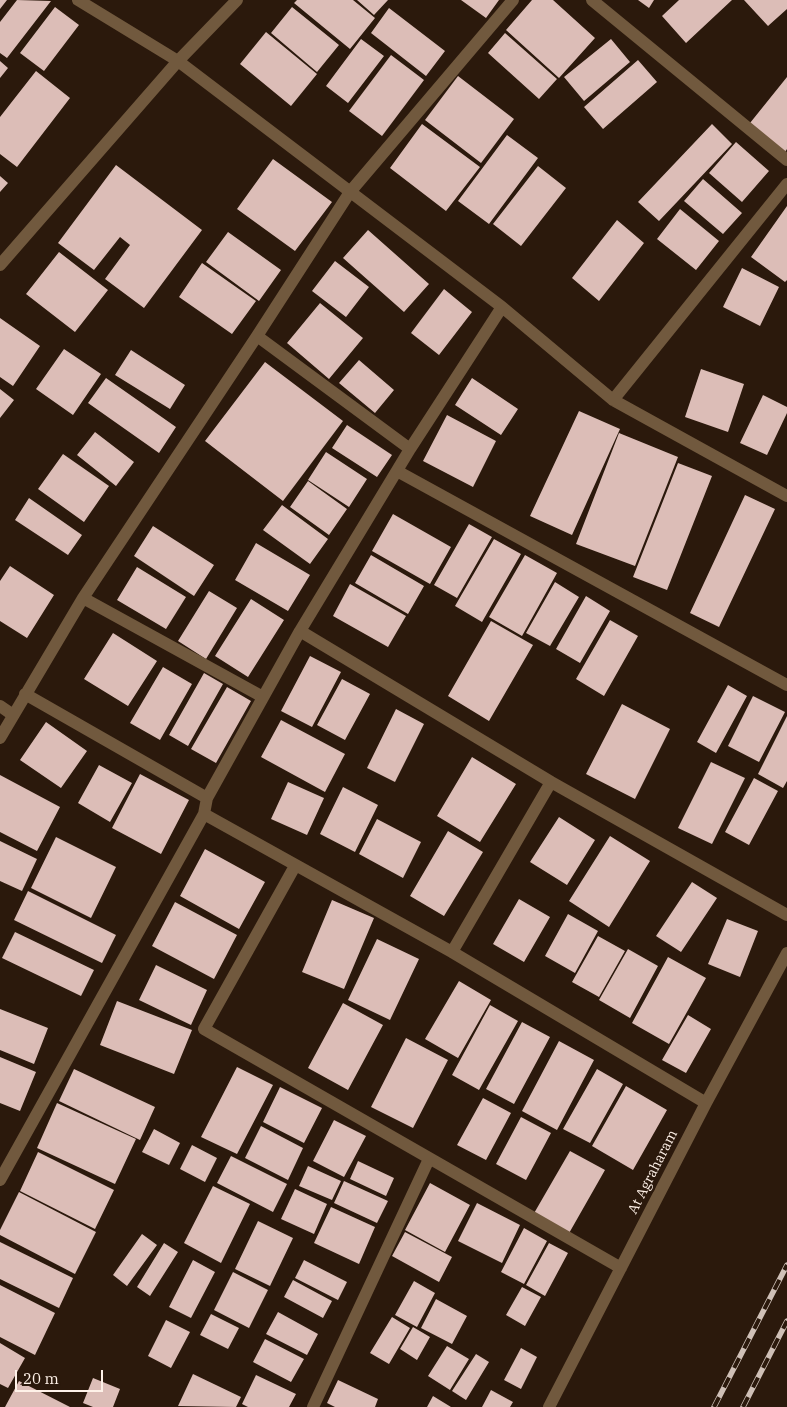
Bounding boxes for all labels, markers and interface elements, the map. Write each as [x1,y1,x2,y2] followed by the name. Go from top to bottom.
[625,1127,681,1217] street label: At Agraharam
[18,1360,105,1392] scale bar
[23,1369,59,1388] text: 20 m

